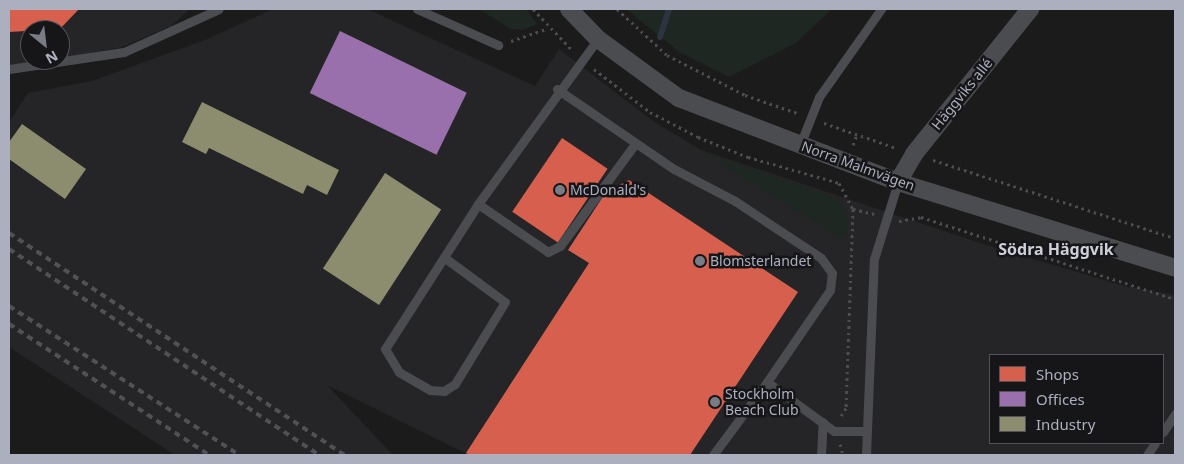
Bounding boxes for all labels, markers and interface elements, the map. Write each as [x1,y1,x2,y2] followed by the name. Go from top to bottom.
[20,20,70,70] north arrow
[42,47,62,69] text: N
[928,55,996,133] street label: Häggviks allé
[799,138,917,194] street label: Norra Malmvägen
[570,182,646,198] place label: McDonald's
[554,184,566,196] marker: McDonald's
[998,239,1114,259] district label: Södra Häggvik
[710,253,811,269] place label: Blomsterlandet
[694,255,706,267] marker: Blomsterlandet
[989,354,1164,444] legend
[1036,364,1079,384] text: Shops
[725,386,799,418] place label: Stockholm Beach Club
[1036,389,1085,409] text: Offices
[709,396,721,408] marker: Stockholm Beach Club
[1036,414,1095,434] text: Industry

